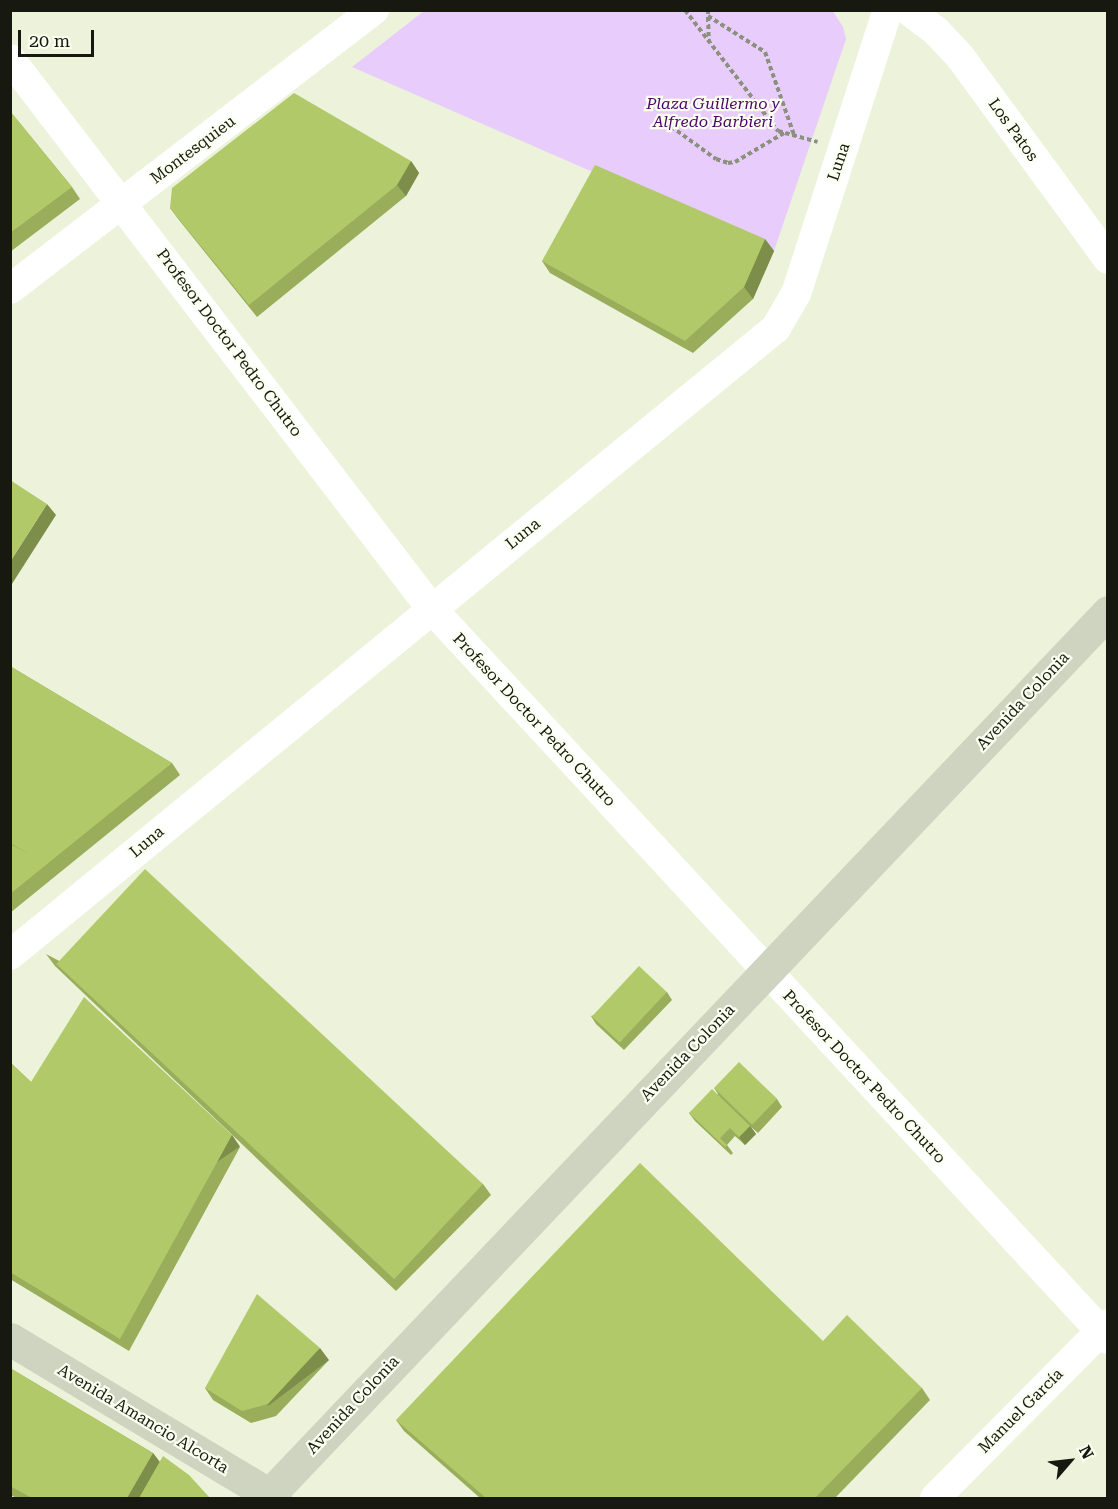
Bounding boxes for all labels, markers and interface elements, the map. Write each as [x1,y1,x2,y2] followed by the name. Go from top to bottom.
[21,18,98,56] scale bar
[29,30,70,51] text: 20 m
[646,94,780,132] park label: Plaza Guillermo y Alfredo Barbieri
[984,95,1042,165] street label: Los Patos
[147,112,239,188] street label: Montesquieu
[824,141,854,183] street label: Luna
[152,245,306,441] street label: Profesor Doctor Pedro Chutro
[502,514,544,554] street label: Luna
[449,629,619,811] street label: Profesor Doctor Pedro Chutro
[973,648,1073,754] street label: Avenida Colonia
[126,822,168,862] street label: Luna
[779,986,949,1168] street label: Profesor Doctor Pedro Chutro
[637,1001,739,1105] street label: Avenida Colonia
[303,1352,403,1458] street label: Avenida Colonia
[54,1360,232,1478] street label: Avenida Amancio Alcorta
[975,1365,1067,1457] street label: Manuel García
[1040,1431,1100,1491] north arrow
[1075,1442,1098,1462] text: N

